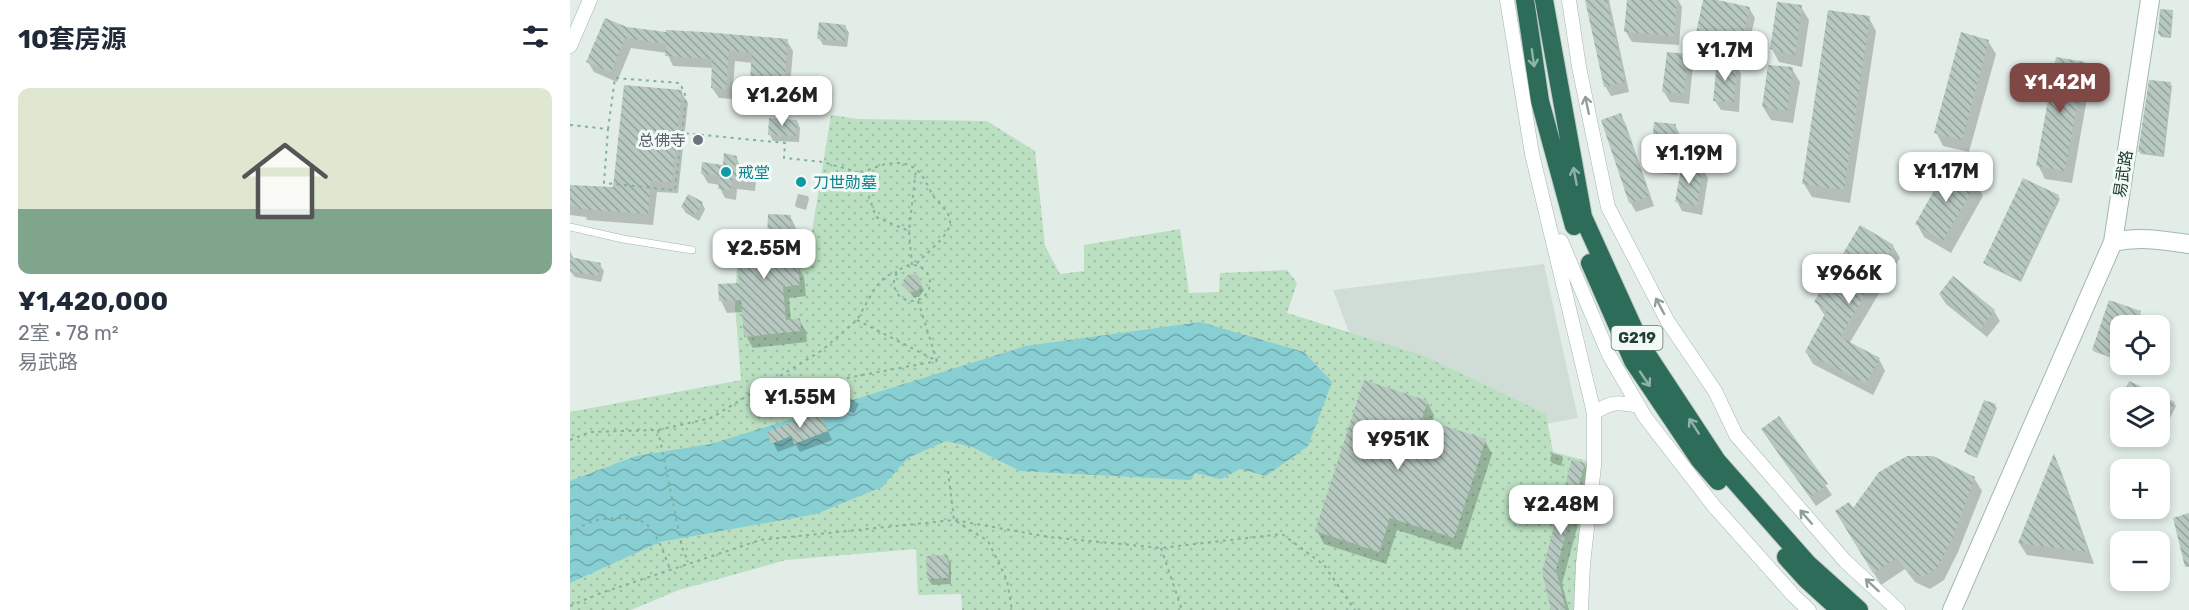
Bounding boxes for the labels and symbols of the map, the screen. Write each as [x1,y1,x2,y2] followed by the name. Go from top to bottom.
[1683,31,1767,82] pin: ¥1.7M
[1528,47,1539,67] one-way arrow
[2011,63,2109,114] pin: ¥1.42M
[733,76,831,127] pin: ¥1.26M
[1581,96,1592,115] one-way arrow
[638,131,686,150] place label: 总佛寺
[691,133,705,147] marker: 总佛寺
[1640,134,1738,185] pin: ¥1.19M
[2110,149,2136,199] street label: 易武路
[1897,152,1995,203] pin: ¥1.17M
[738,163,770,182] place label: 戒堂
[719,165,733,179] marker: 戒堂
[1569,167,1580,187] one-way arrow
[813,173,877,192] place label: 刀世勋墓
[794,175,808,189] marker: 刀世勋墓
[715,229,813,280] pin: ¥2.55M
[1807,254,1891,305] pin: ¥966K
[1654,298,1666,315] one-way arrow
[1612,326,1662,350] road number: G219
[1639,370,1651,386] one-way arrow
[751,378,849,429] pin: ¥1.55M
[1688,419,1700,435] one-way arrow
[1356,420,1440,471] pin: ¥951K
[1512,485,1610,536] pin: ¥2.48M
[1800,509,1813,525] one-way arrow
[1864,578,1879,592] one-way arrow

